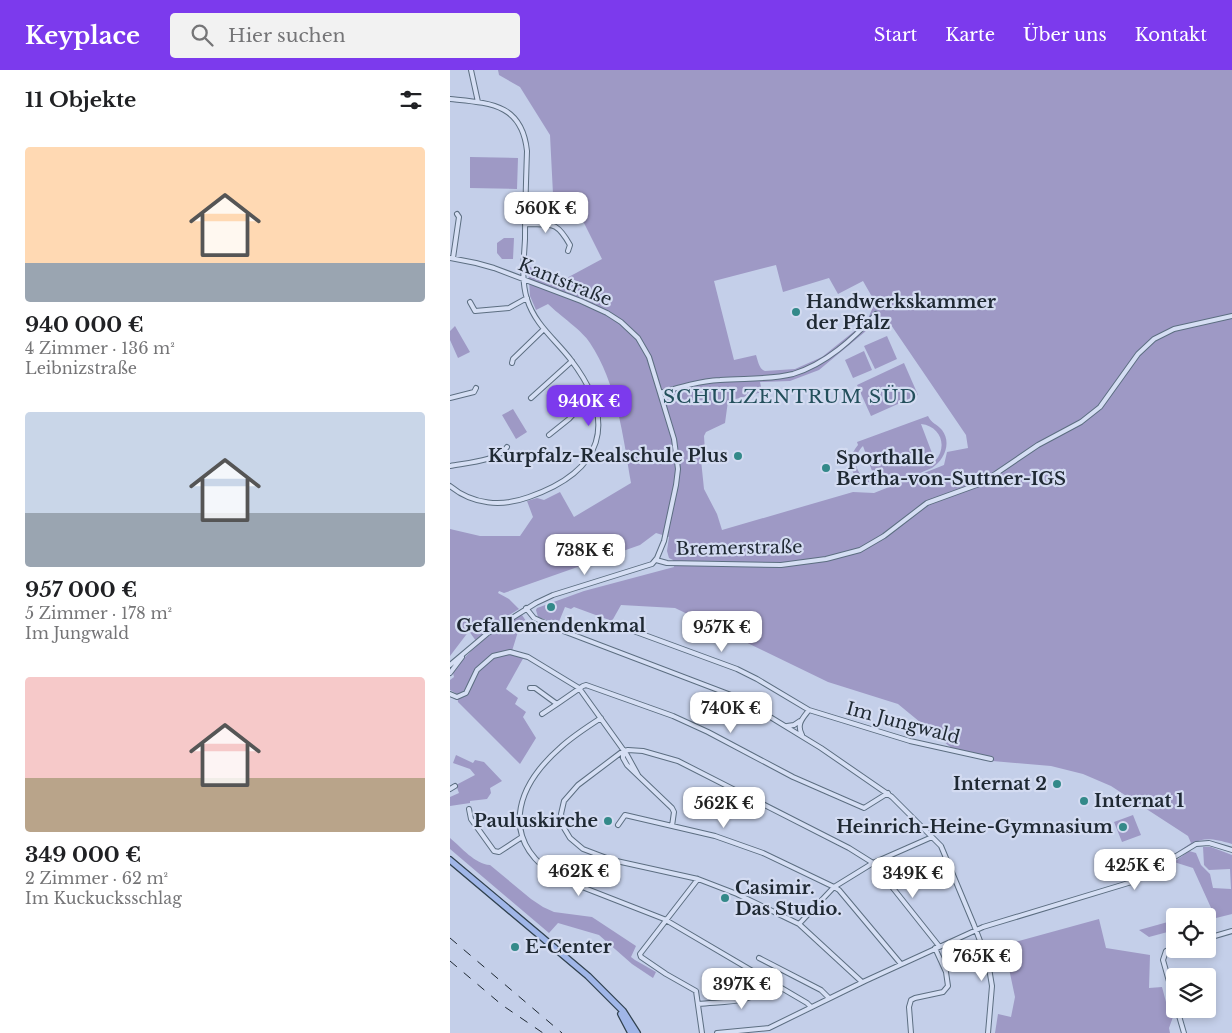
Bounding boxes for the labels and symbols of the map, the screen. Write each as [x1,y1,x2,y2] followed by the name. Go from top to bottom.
[505,191,587,234] pin: 560K €
[515,253,615,311] street label: Kantstraße
[806,291,996,334] place label: Handwerkskammer der Pfalz
[790,306,802,318] marker: Handwerkskammer der Pfalz
[548,384,630,427] pin: 940K €
[663,385,917,408] district label: SCHULZENTRUM SÜD
[488,445,728,467] place label: Kurpfalz-Realschule Plus
[836,447,1066,490] place label: Sporthalle Bertha-von-Suttner-IGS
[732,450,744,462] marker: Kurpfalz-Realschule Plus
[820,462,832,474] marker: Sporthalle Bertha-von-Suttner-IGS
[544,534,626,576] pin: 738K €
[675,536,803,560] street label: Bremerstraße
[545,601,557,613] marker: Gefallenendenkmal
[681,610,763,653] pin: 957K €
[456,615,646,637] place label: Gefallenendenkmal
[690,692,772,734] pin: 740K €
[844,697,962,749] street label: Im Jungwald
[953,773,1047,795] place label: Internat 2
[1051,778,1063,790] marker: Internat 2
[683,786,765,829] pin: 562K €
[1094,790,1184,812] place label: Internat 1
[1078,795,1090,807] marker: Internat 1
[474,810,598,832] place label: Pauluskirche
[602,815,614,827] marker: Pauluskirche
[836,816,1113,838] place label: Heinrich-Heine-Gymnasium
[1117,821,1129,833] marker: Heinrich-Heine-Gymnasium
[1094,848,1176,891] pin: 425K €
[538,854,620,897] pin: 462K €
[872,856,954,899] pin: 349K €
[735,877,842,920] place label: Casimir. Das Studio.
[719,892,731,904] marker: Casimir. Das Studio.
[525,936,612,958] place label: E-Center
[941,940,1023,982] pin: 765K €
[509,941,521,953] marker: E-Center
[701,968,783,1010] pin: 397K €

